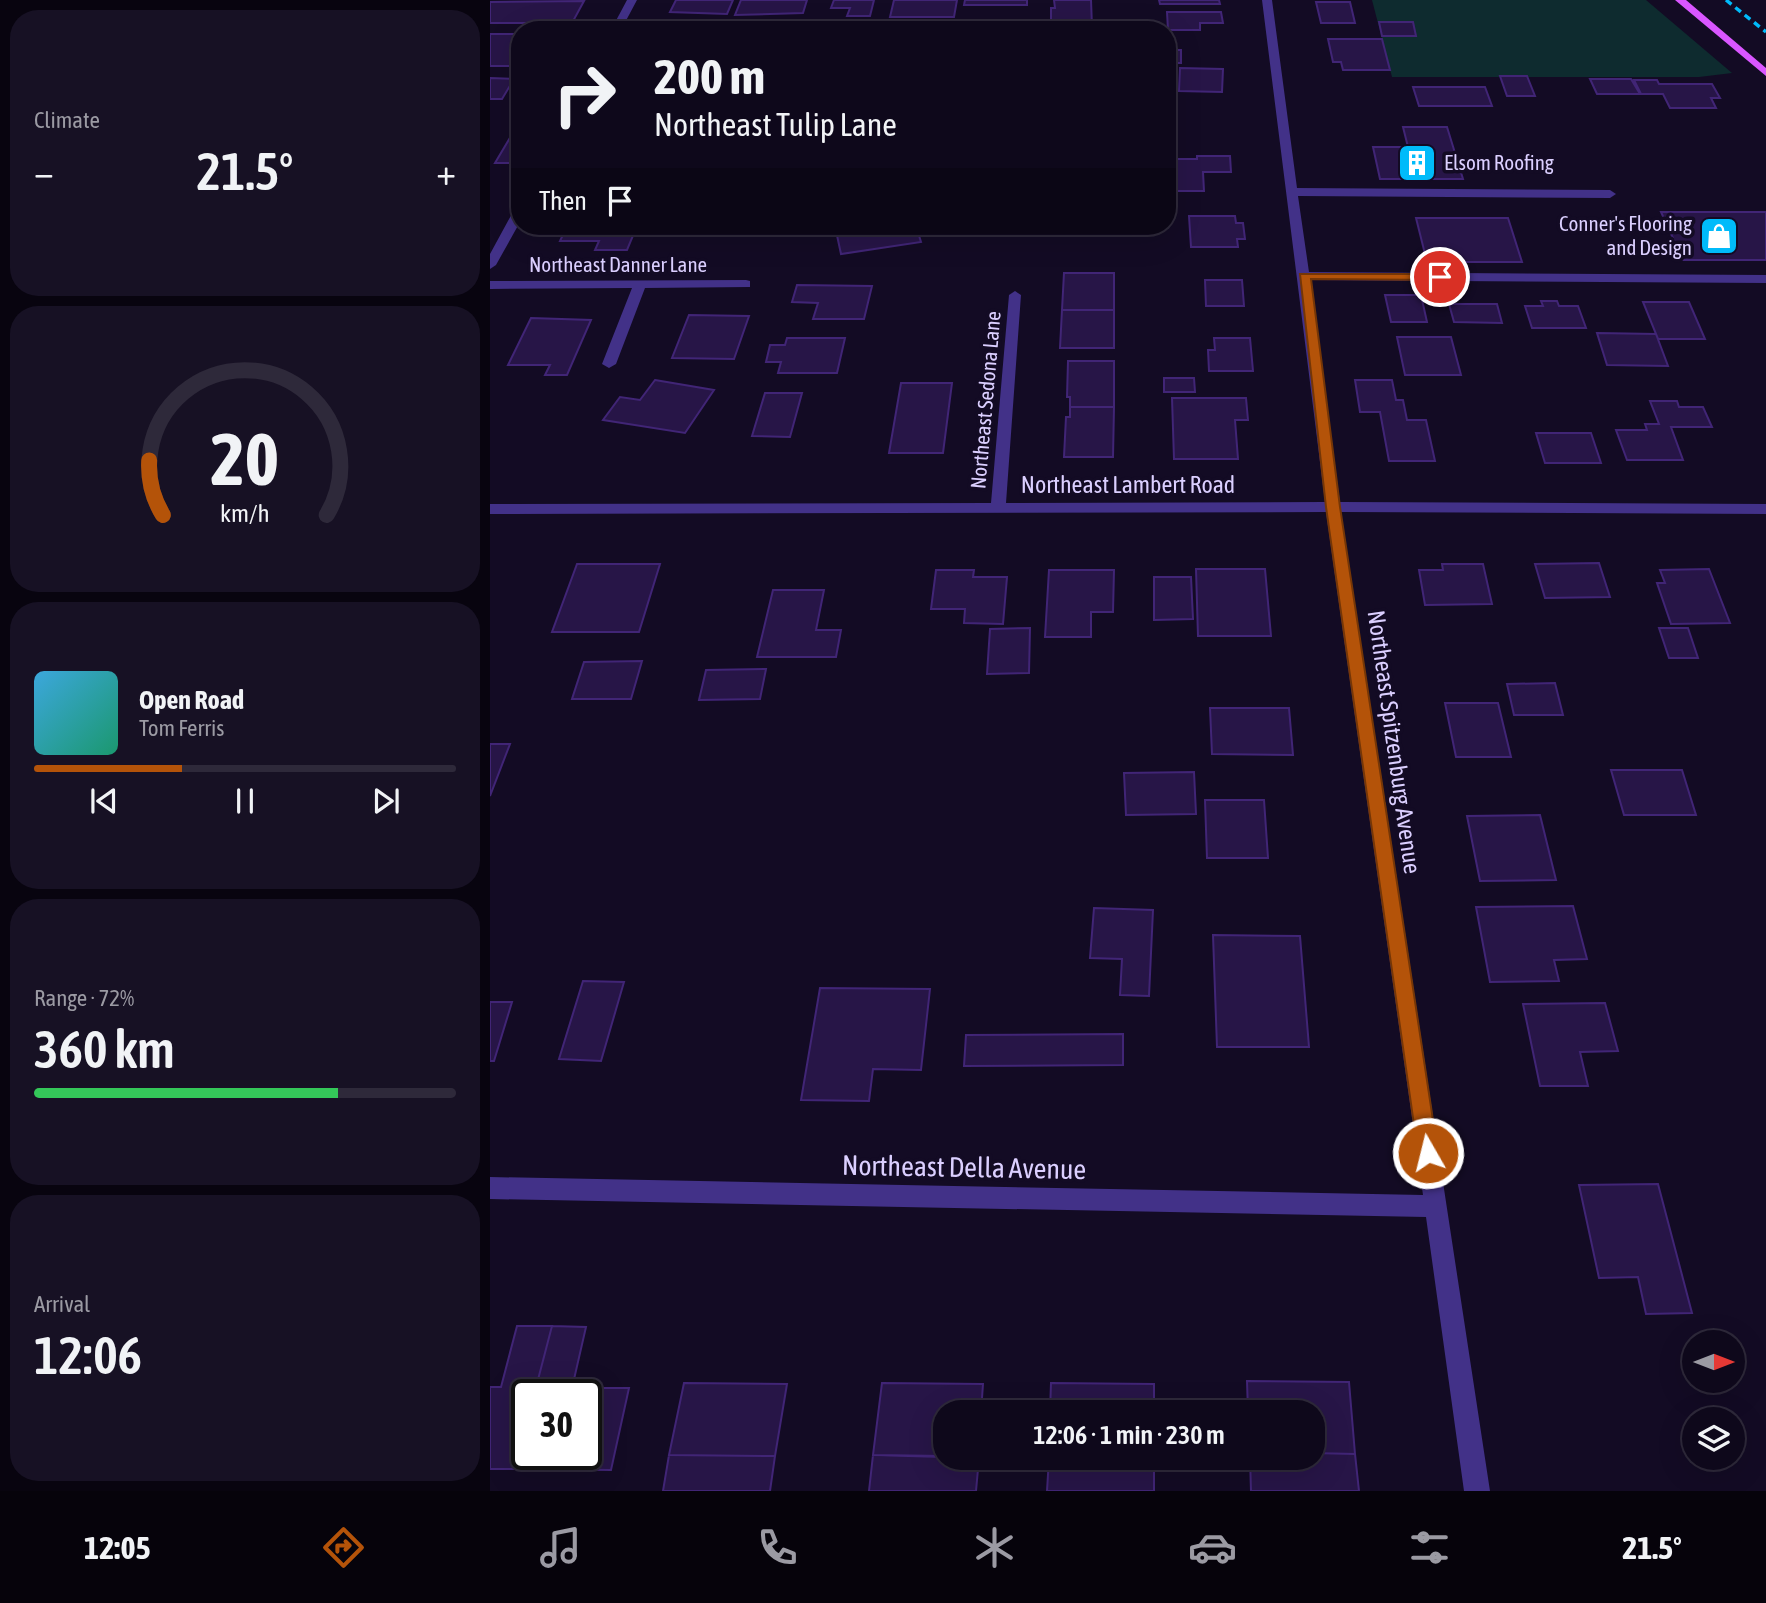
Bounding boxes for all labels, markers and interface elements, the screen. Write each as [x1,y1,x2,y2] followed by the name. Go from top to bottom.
[654,48,765,104] text: 200 m
[539,49,630,140] icon: right
[654,106,897,143] text: Northeast Tulip Lane
[34,107,100,133] text: Climate
[197,141,293,201] text: 21.5°
[1396,142,1438,184] building icon: Elsom Roofing
[34,150,54,193] text: −
[436,150,456,193] text: +
[1444,150,1554,174] place label: Elsom Roofing
[601,182,639,220] icon: arrive
[539,186,587,216] text: Then
[1559,211,1692,259] place label: Conner's Flooring and Design
[1698,215,1740,257] shop icon: Conner's Flooring and Design
[1410,247,1470,307] pin
[529,252,707,276] street label: Northeast Danner Lane
[1421,258,1459,296] icon: arrive
[965,310,1005,490] street label: Northeast Sedona Lane
[211,418,279,501] text: 20
[1021,471,1235,498] street label: Northeast Lambert Road
[220,499,270,527] text: km/h
[1363,608,1426,875] street label: Northeast Spitzenburg Avenue
[139,685,244,715] text: Open Road
[139,715,224,741] text: Tom Ferris
[85,782,123,820] icon: previous
[226,782,264,820] icon: pause
[367,782,405,820] icon: next
[34,985,134,1011] text: Range · 72%
[34,1019,175,1079] text: 360 km
[1391,1116,1465,1190] position arrow
[842,1149,1086,1185] street label: Northeast Della Avenue
[34,1291,90,1317] text: Arrival
[34,1325,142,1385] text: 12:06
[1682,1330,1745,1393] north arrow
[1682,1330,1745,1470] map controls
[511,1379,602,1470] speed limit sign: 30
[1682,1407,1745,1470] button: layers
[1033,1420,1225,1450] text: 12:06 · 1 min · 230 m
[319,1523,368,1572] icon: directions
[536,1523,585,1572] icon: music
[753,1523,802,1572] icon: phone
[970,1523,1019,1572] icon: climate
[1188,1523,1237,1572] icon: car
[1405,1523,1454,1572] icon: filters
[84,1529,151,1566] text: 12:05
[1622,1529,1682,1566] text: 21.5°

